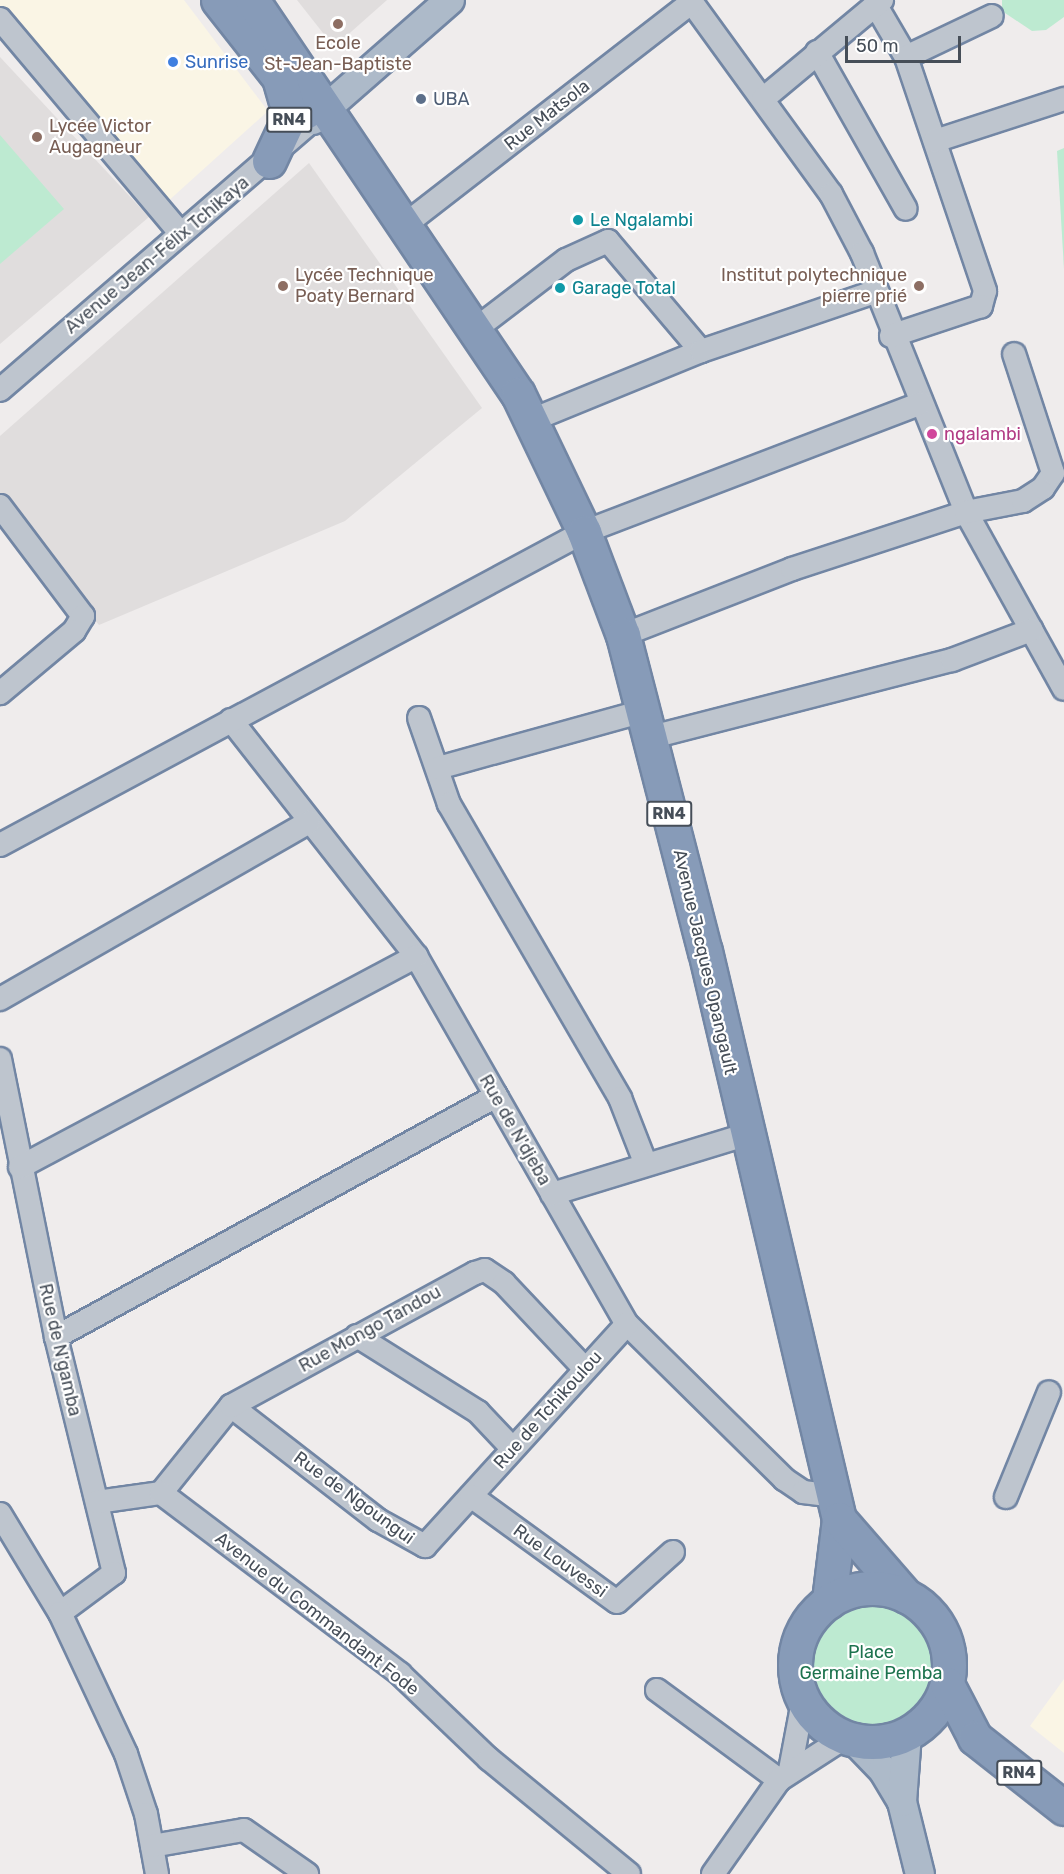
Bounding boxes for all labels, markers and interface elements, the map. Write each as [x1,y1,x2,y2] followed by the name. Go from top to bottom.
[331,17,345,31] marker: Ecole St-Jean-Baptiste
[848,24,964,62] scale bar
[264,33,412,76] place label: Ecole St-Jean-Baptiste
[856,35,899,57] text: 50 m
[185,51,248,73] place label: Sunrise
[166,55,180,69] marker: Sunrise
[500,75,594,155] street label: Rue Matsola
[433,88,470,110] place label: UBA
[414,92,428,106] marker: UBA
[265,107,313,133] road number: RN4
[49,116,152,158] place label: Lycée Victor Augagneur
[30,130,44,144] marker: Lycée Victor Augagneur
[60,172,254,338] street label: Avenue Jean-Félix Tchikaya
[590,209,693,231] place label: Le Ngalambi
[571,213,585,227] marker: Le Ngalambi
[295,265,434,308] place label: Lycée Technique Poaty Bernard
[721,265,907,308] place label: Institut polytechnique pierre prié
[572,277,676,299] place label: Garage Total
[276,279,290,293] marker: Lycée Technique Poaty Bernard
[912,279,926,293] marker: Institut polytechnique pierre prié
[553,281,567,295] marker: Garage Total
[944,423,1021,445] place label: ngalambi
[925,427,939,441] marker: ngalambi
[645,801,693,827] road number: RN4
[669,847,741,1077] street label: Avenue Jacques Opangault
[475,1071,555,1189] street label: Rue de N'djeba
[295,1281,445,1377] street label: Rue Mongo Tandou
[34,1282,86,1418] street label: Rue de N'gamba
[489,1346,607,1474] street label: Rue de Tchikoulou
[290,1447,418,1549] street label: Rue de Ngoungui
[509,1520,611,1602] street label: Rue Louvessi
[211,1528,423,1700] street label: Avenue du Commandant Fode
[799,1642,943,1684] park label: Place Germaine Pemba
[995,1760,1043,1786] road number: RN4

